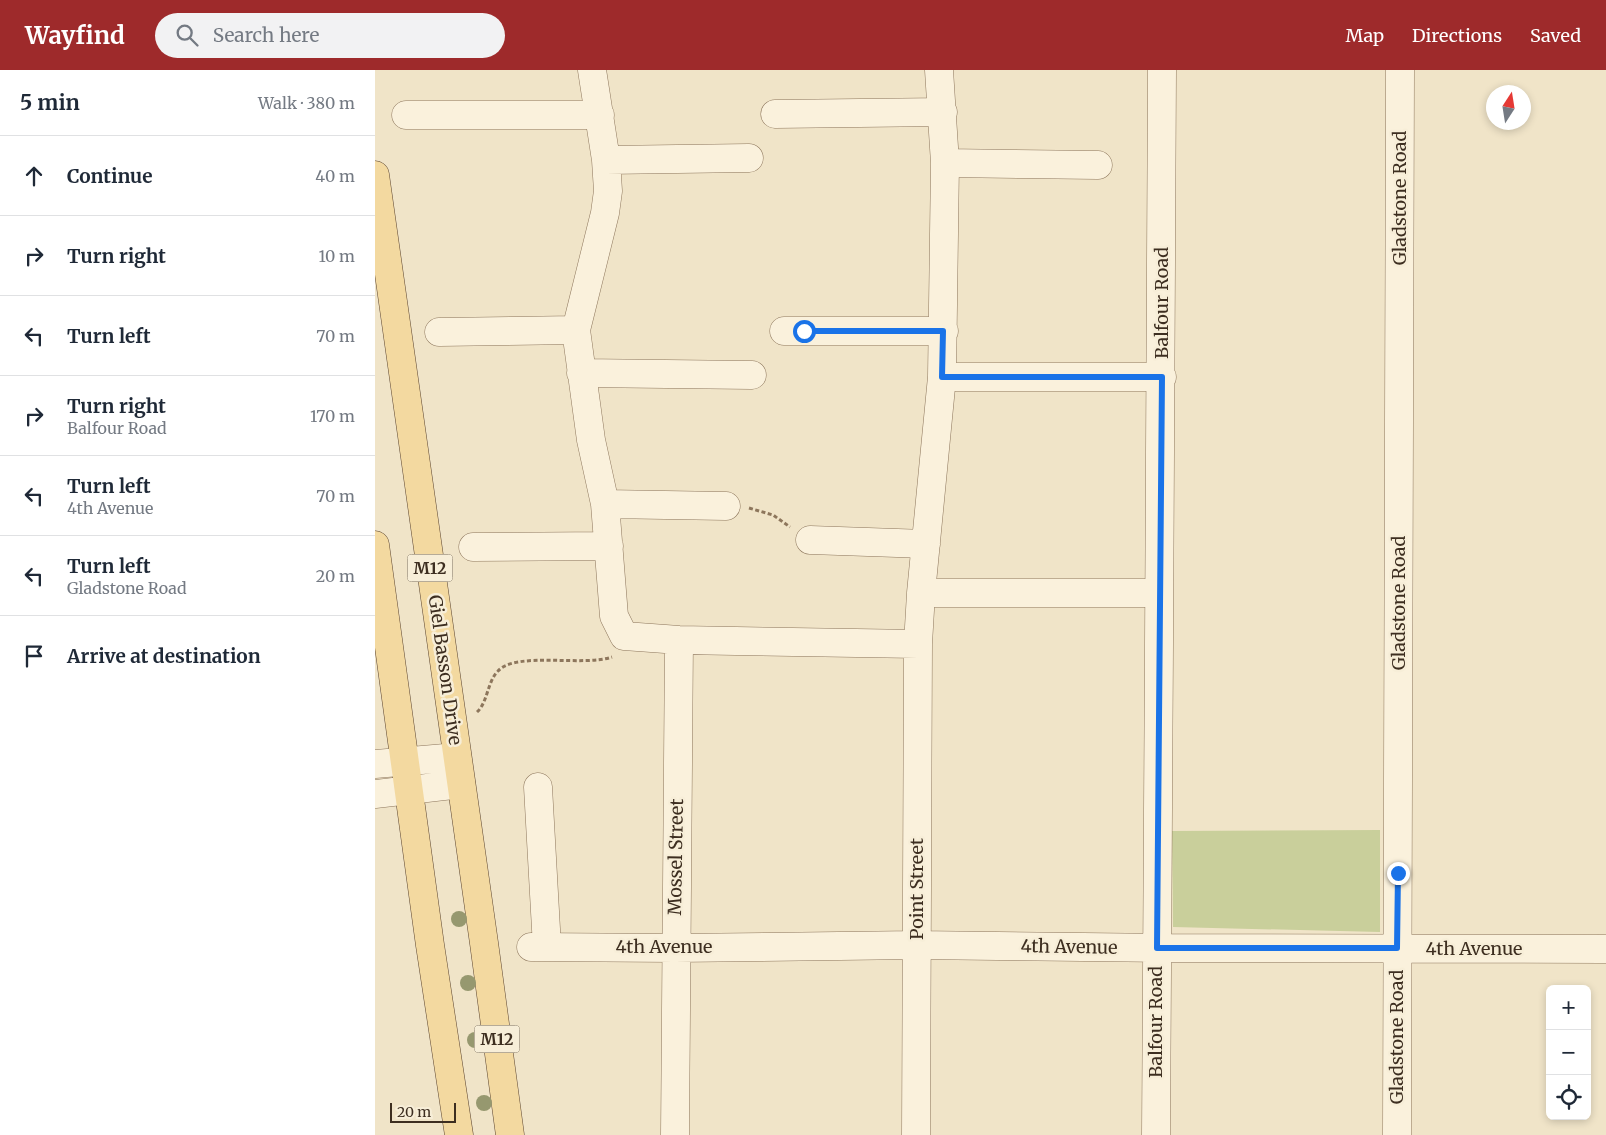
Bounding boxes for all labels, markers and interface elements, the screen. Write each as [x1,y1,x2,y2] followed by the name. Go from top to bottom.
[155,13,505,58] search box
[25,20,125,51] text: Wayfind
[173,21,201,49] icon: search
[213,23,319,47] text: Search here
[1346,24,1384,47] text: Map
[1412,24,1502,47] text: Directions
[1530,24,1581,47] text: Saved
[1486,85,1531,130] north arrow
[20,89,80,116] text: 5 min
[258,93,355,113] text: Walk · 380 m
[1388,131,1411,265] street label: Gladstone Road
[20,162,48,190] icon: ahead
[67,164,153,188] text: Continue
[315,166,355,186] text: 40 m
[20,242,48,270] icon: right
[67,244,166,268] text: Turn right
[318,246,355,266] text: 10 m
[1150,247,1173,359] street label: Balfour Road
[793,320,816,343] route start
[20,322,48,350] icon: left
[67,324,151,348] text: Turn left
[316,326,355,346] text: 70 m
[67,394,166,418] text: Turn right
[20,402,48,430] icon: right
[310,406,355,426] text: 170 m
[67,418,167,438] text: Balfour Road
[67,474,151,498] text: Turn left
[20,482,48,510] icon: left
[316,486,355,506] text: 70 m
[67,498,153,518] text: 4th Avenue
[1387,536,1410,670] street label: Gladstone Road
[67,554,151,578] text: Turn left
[407,554,453,582] road number: M12
[20,562,48,590] icon: left
[316,566,355,586] text: 20 m
[67,578,187,598] text: Gladstone Road
[424,593,467,746] street label: Giel Basson Drive
[20,642,48,670] icon: arrive
[67,644,261,668] text: Arrive at destination
[663,799,688,915] street label: Mossel Street
[905,838,928,940] street label: Point Street
[1387,862,1410,885] route end
[1020,934,1118,959] street label: 4th Avenue
[615,935,713,958] street label: 4th Avenue
[1425,937,1523,960] street label: 4th Avenue
[1144,966,1167,1078] street label: Balfour Road
[1385,970,1408,1104] street label: Gladstone Road
[1546,985,1591,1120] map controls
[1546,985,1591,1030] button: +
[475,1026,519,1052] road number: M12
[1546,1030,1591,1075] button: −
[1546,1075,1591,1120] button: locate
[390,1100,456,1123] scale bar
[397,1103,431,1121] text: 20 m

